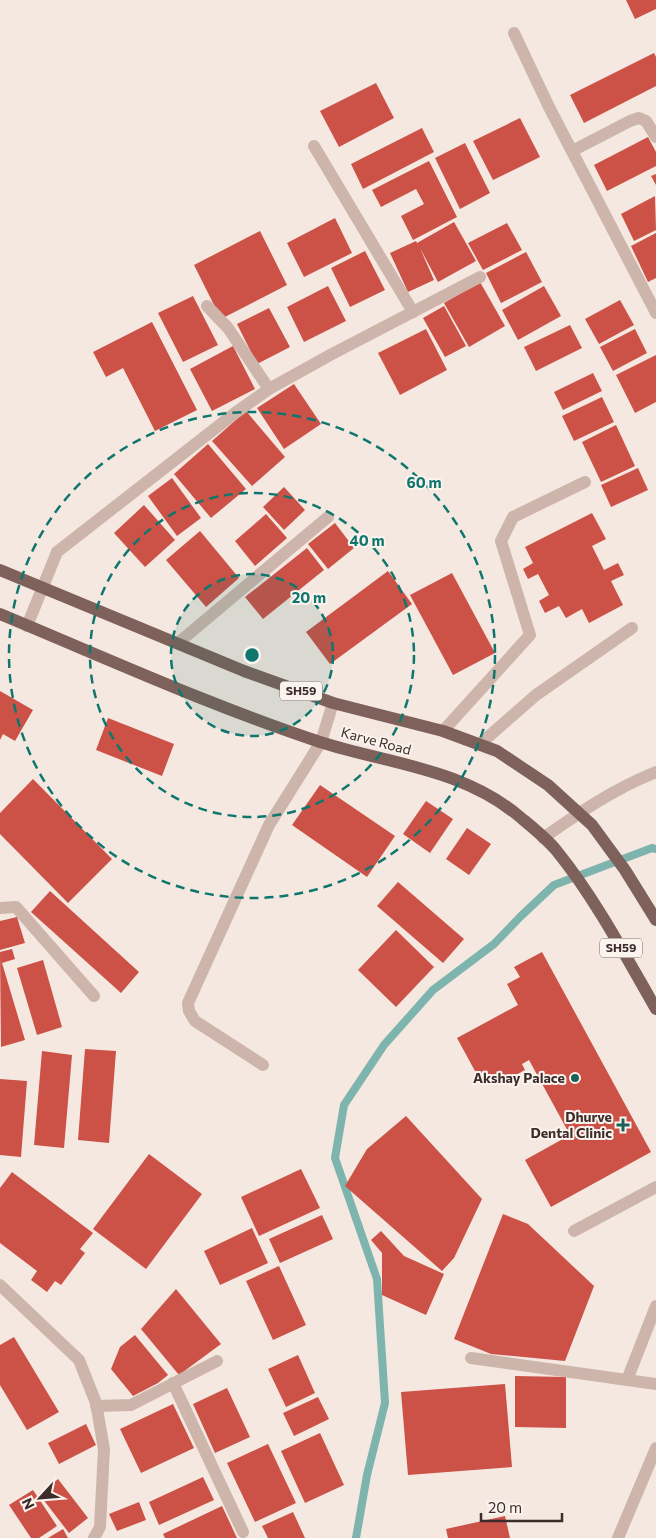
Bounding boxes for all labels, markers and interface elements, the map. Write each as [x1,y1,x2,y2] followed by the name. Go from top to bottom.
[406,473,442,491] text: 60 m
[349,531,385,549] text: 40 m
[292,588,326,606] text: 20 m
[243,646,261,664] centre of rings
[280,681,322,700] road number: SH59
[339,723,413,758] street label: Karve Road
[600,938,642,958] road number: SH59
[473,1069,565,1086] place label: Akshay Palace
[569,1072,581,1084] marker: Akshay Palace
[530,1108,612,1141] place label: Dhurve Dental Clinic
[616,1118,630,1132] marker: Dhurve Dental Clinic
[15,1473,65,1523] north arrow
[481,1490,562,1522] scale bar
[18,1495,38,1512] text: N
[488,1498,522,1516] text: 20 m

